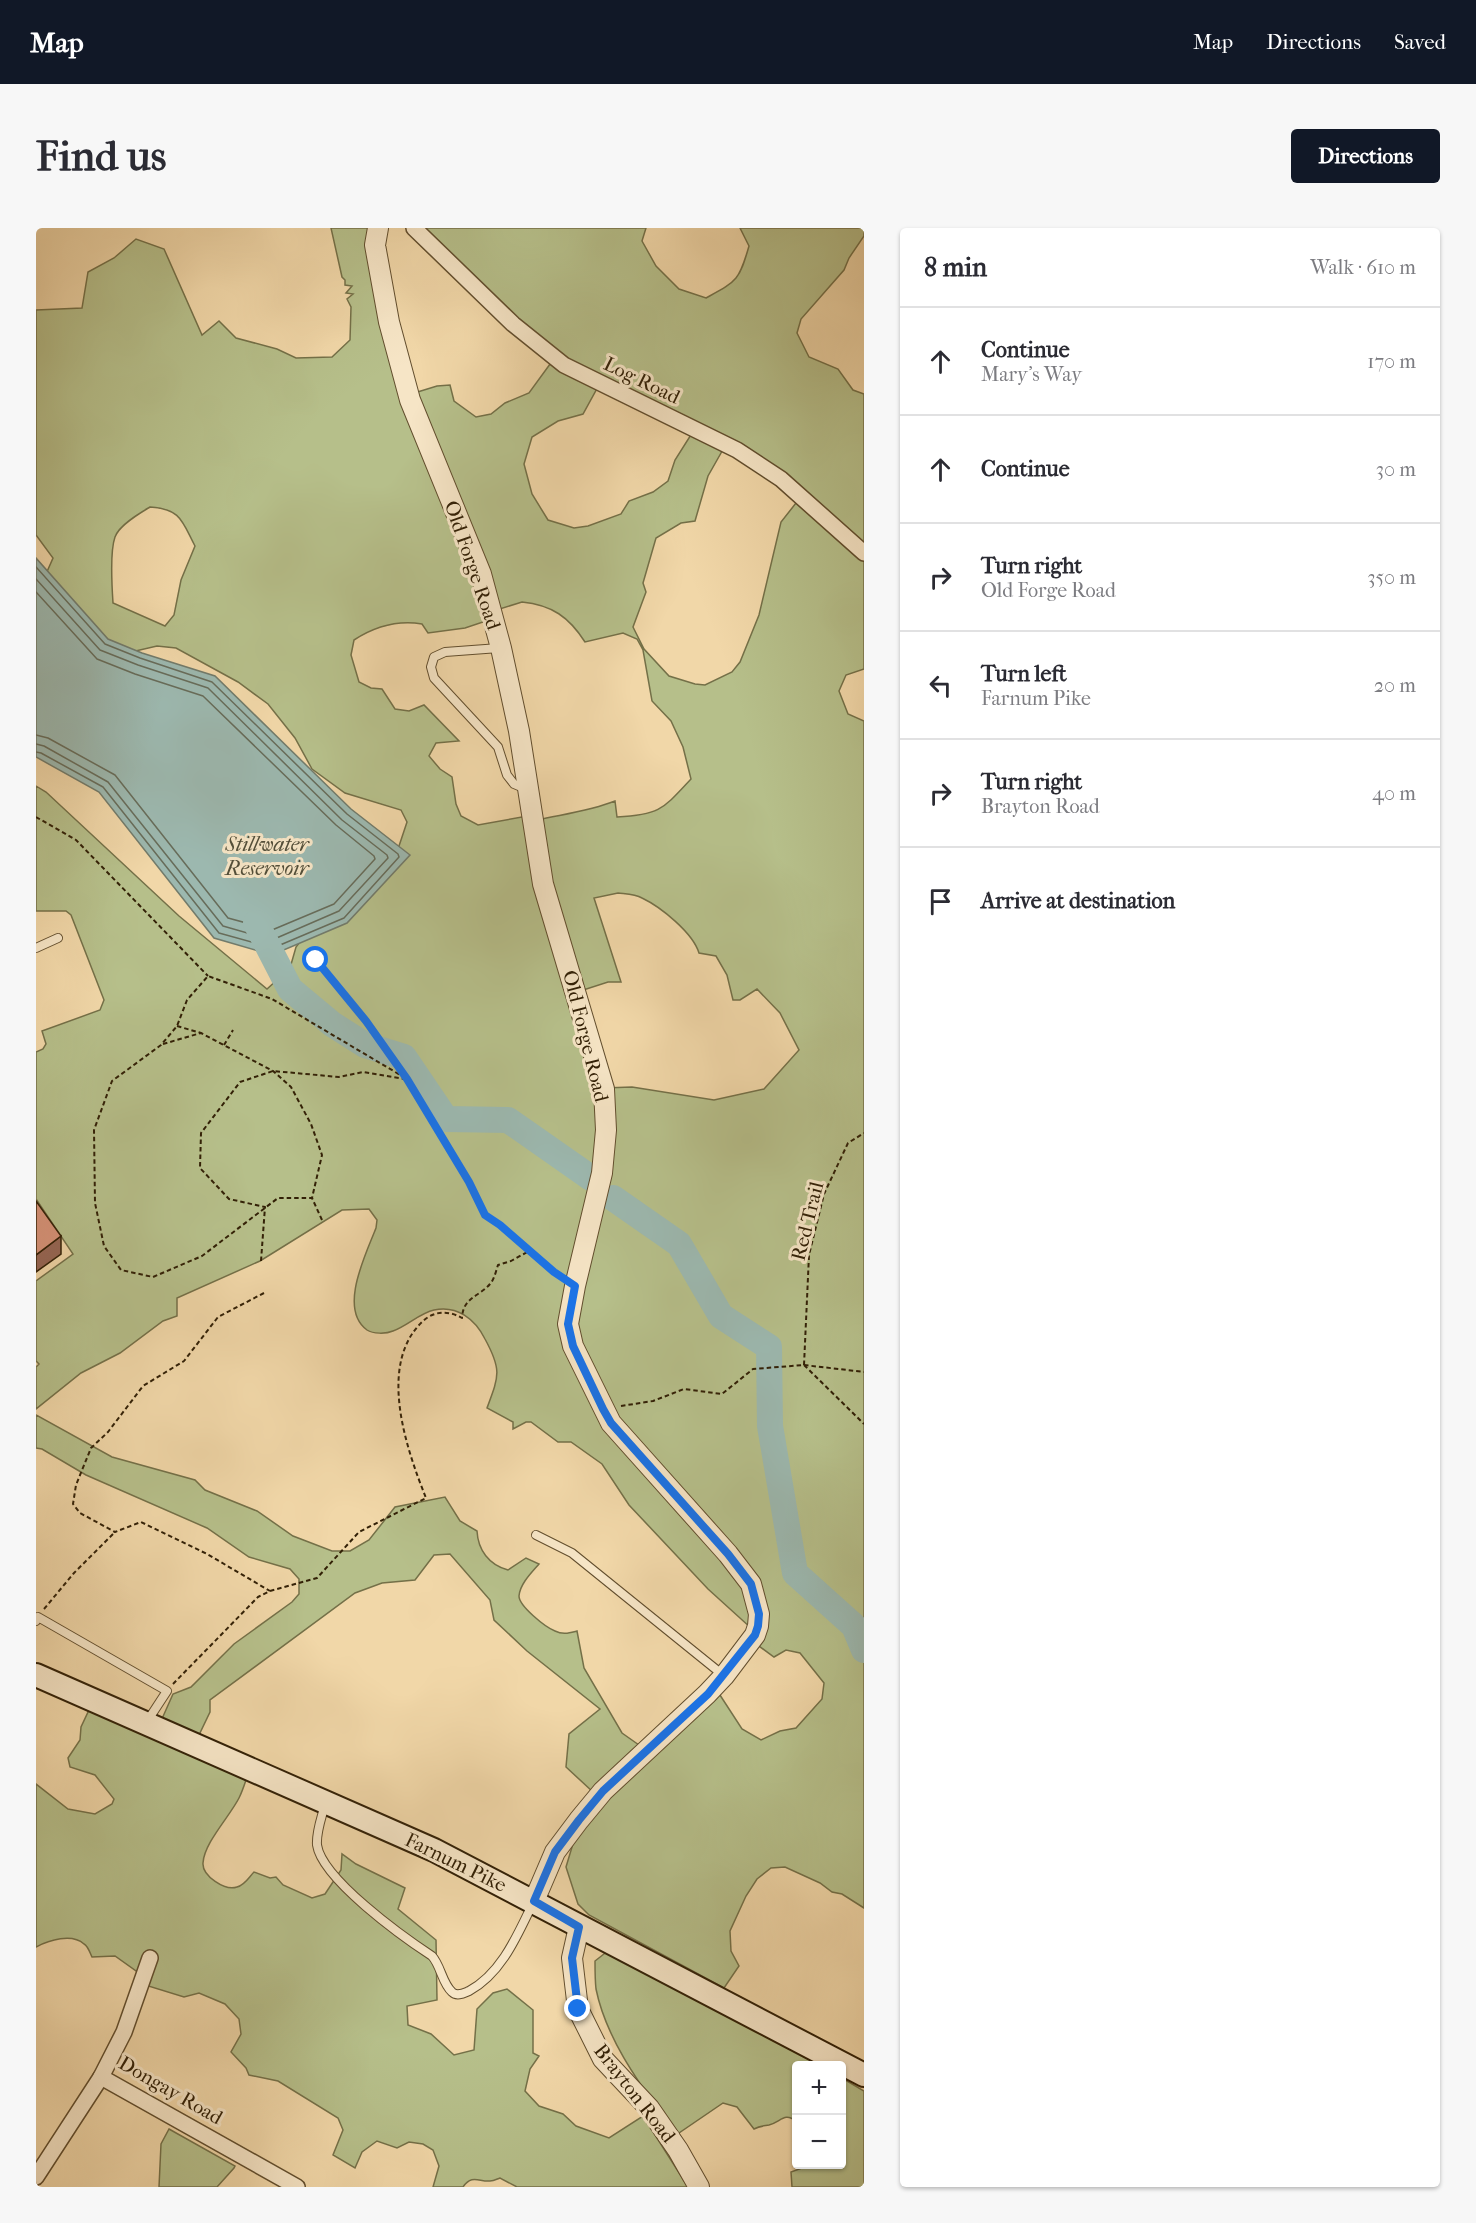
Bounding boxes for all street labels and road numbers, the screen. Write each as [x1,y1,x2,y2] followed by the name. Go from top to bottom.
[600,352,685,409] street label: Log Road
[440,498,506,634] street label: Old Forge Road
[558,968,613,1105] street label: Old Forge Road
[787,1179,829,1263] street label: Red Trail
[401,1828,510,1897] street label: Farnum Pike
[589,2039,681,2148] street label: Brayton Road
[115,2051,228,2130] street label: Dongay Road

